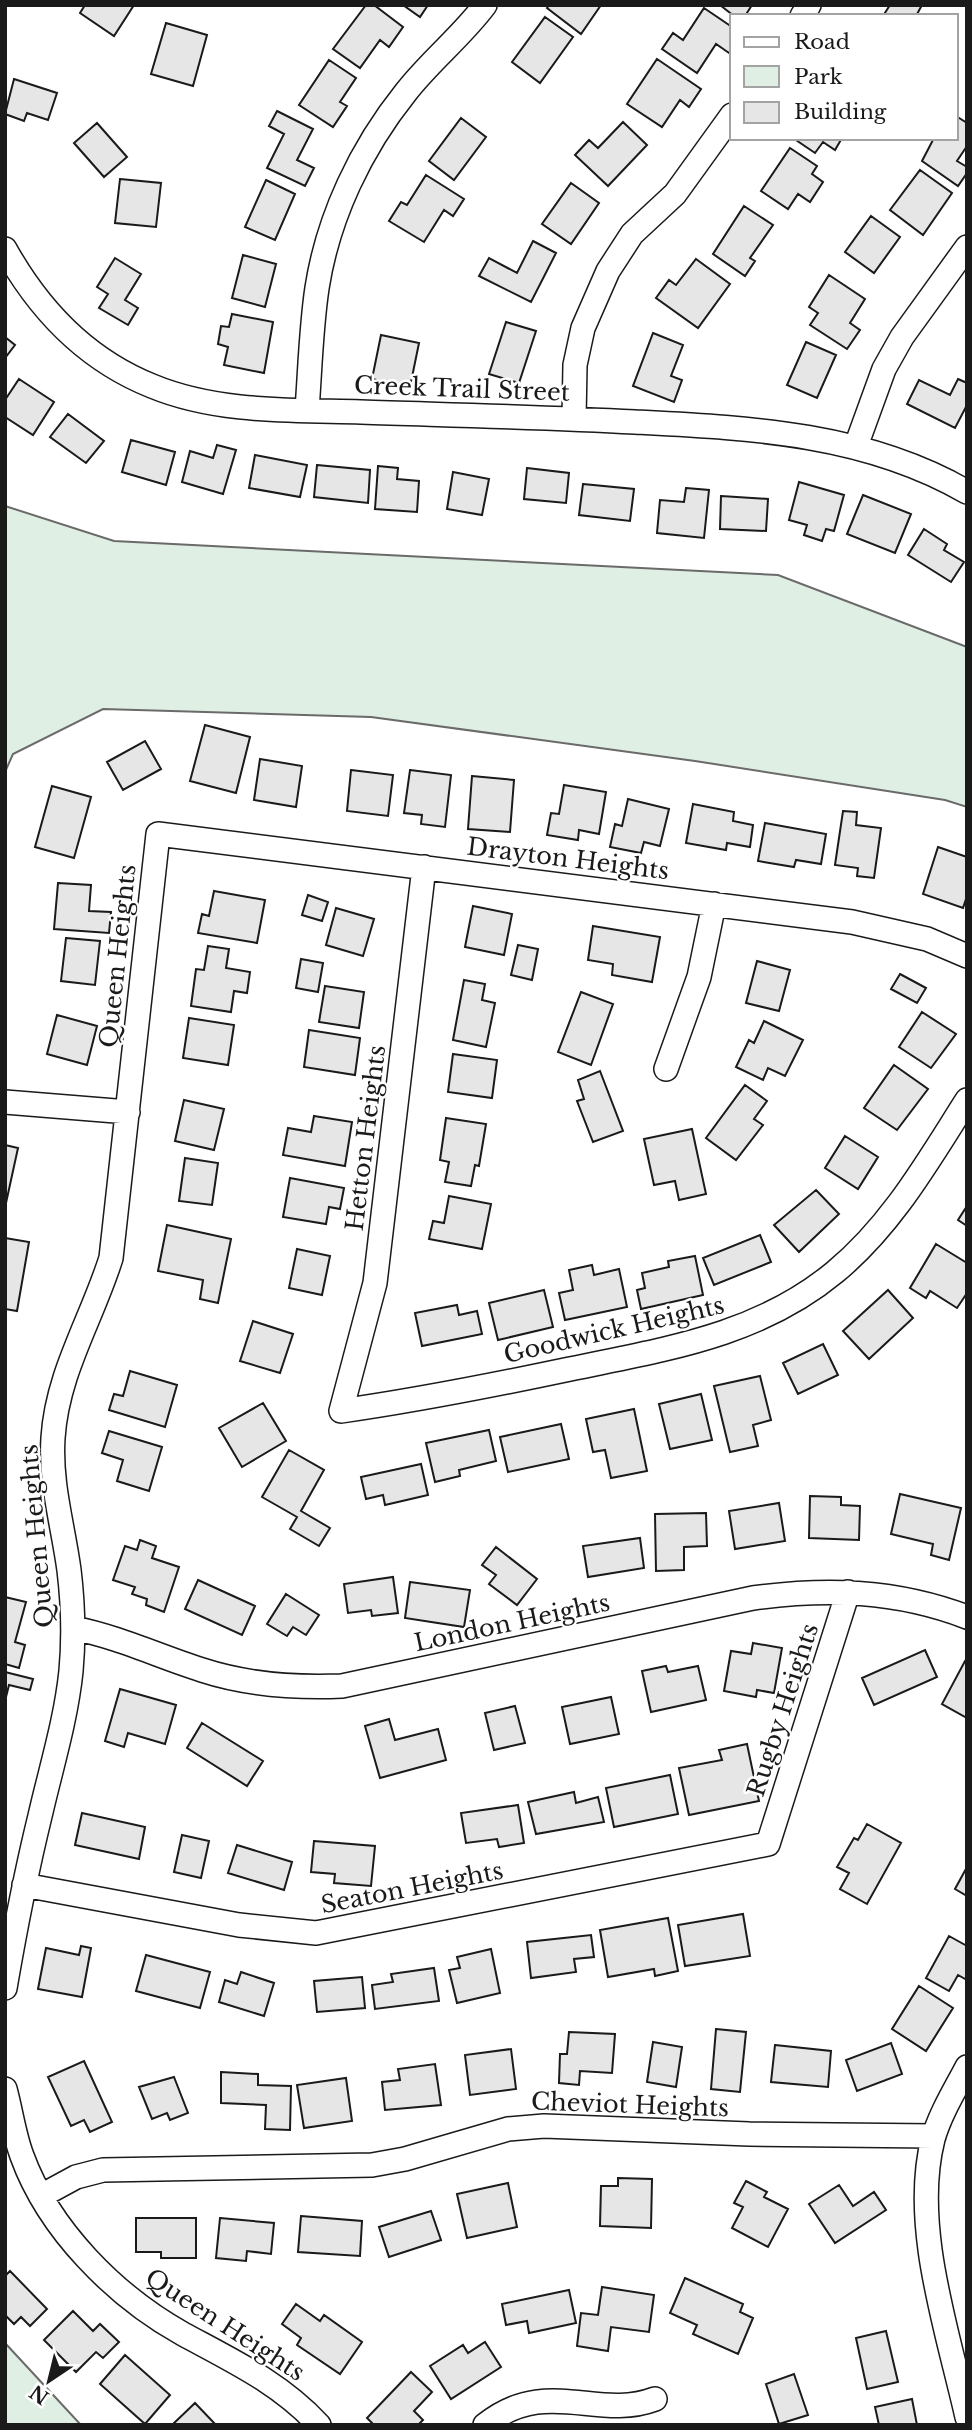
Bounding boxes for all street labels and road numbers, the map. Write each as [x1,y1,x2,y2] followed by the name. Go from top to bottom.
[354,370,570,407] street label: Creek Trail Street
[465,832,671,885] street label: Drayton Heights
[93,863,142,1049] street label: Queen Heights
[340,1043,391,1233] street label: Hetton Heights
[501,1290,727,1369] street label: Goodwick Heights
[14,1443,59,1629] street label: Queen Heights
[411,1588,612,1657] street label: London Heights
[741,1620,824,1800] street label: Rugby Heights
[318,1856,506,1919] street label: Seaton Heights
[531,2087,730,2122] street label: Cheviot Heights
[140,2262,310,2387] street label: Queen Heights

